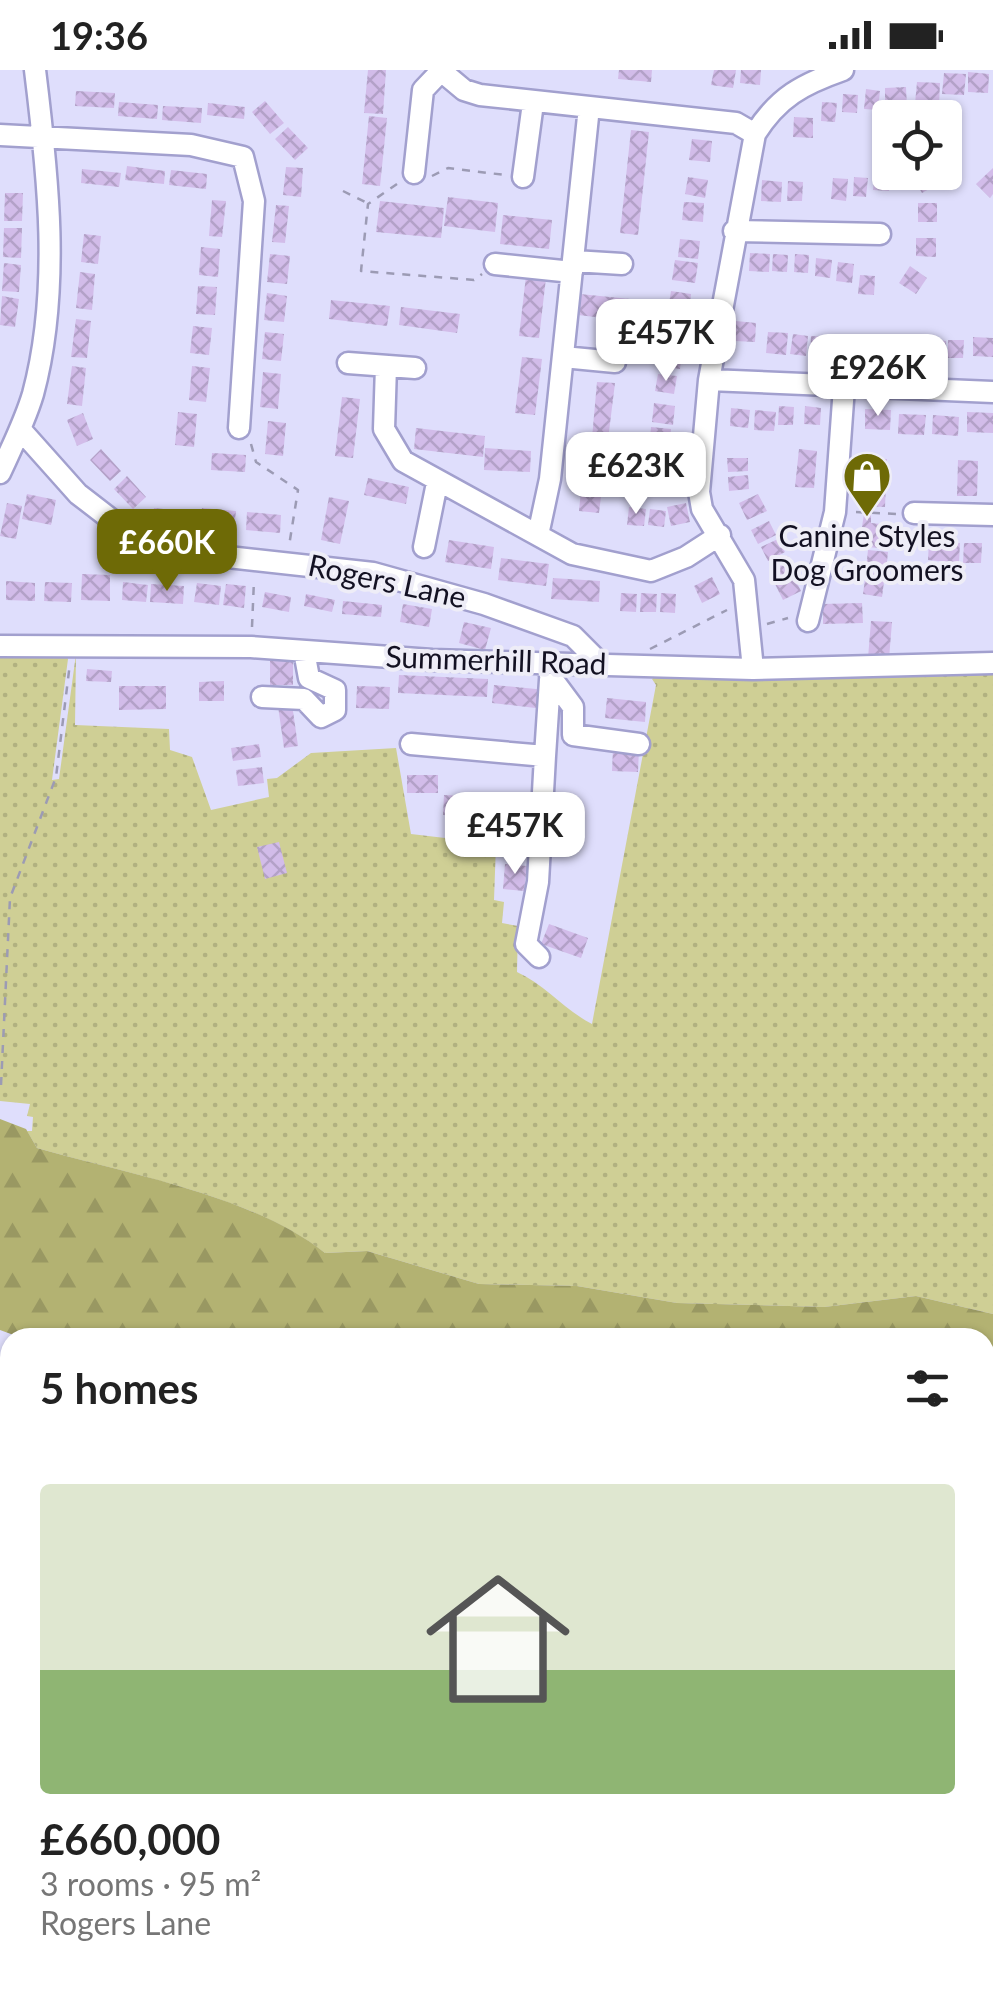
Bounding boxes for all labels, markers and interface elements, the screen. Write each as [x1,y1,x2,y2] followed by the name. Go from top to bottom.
[50,12,148,58] text: 19:36
[872,100,962,190] map controls
[872,100,962,190] button: locate
[596,299,736,384] pin: £457K
[618,312,714,351] text: £457K
[808,334,948,419] pin: £926K
[830,347,926,386] text: £926K
[566,432,706,517] pin: £623K
[588,445,684,484] text: £623K
[841,450,893,518] shop icon: Canine Styles Dog Groomers
[97,509,237,594] pin: £660K
[770,517,964,587] place label: Canine Styles Dog Groomers
[119,522,215,561] text: £660K
[305,546,470,614] street label: Rogers Lane
[385,637,607,681] street label: Summerhill Road
[445,792,585,877] pin: £457K
[467,805,563,844] text: £457K
[900,1361,955,1416] icon: filters
[40,1363,198,1413] text: 5 homes
[408,1549,588,1729] icon: home
[40,1814,220,1864] text: £660,000
[40,1864,261,1903] text: 3 rooms · 95 m²
[40,1903,211,1942] text: Rogers Lane

